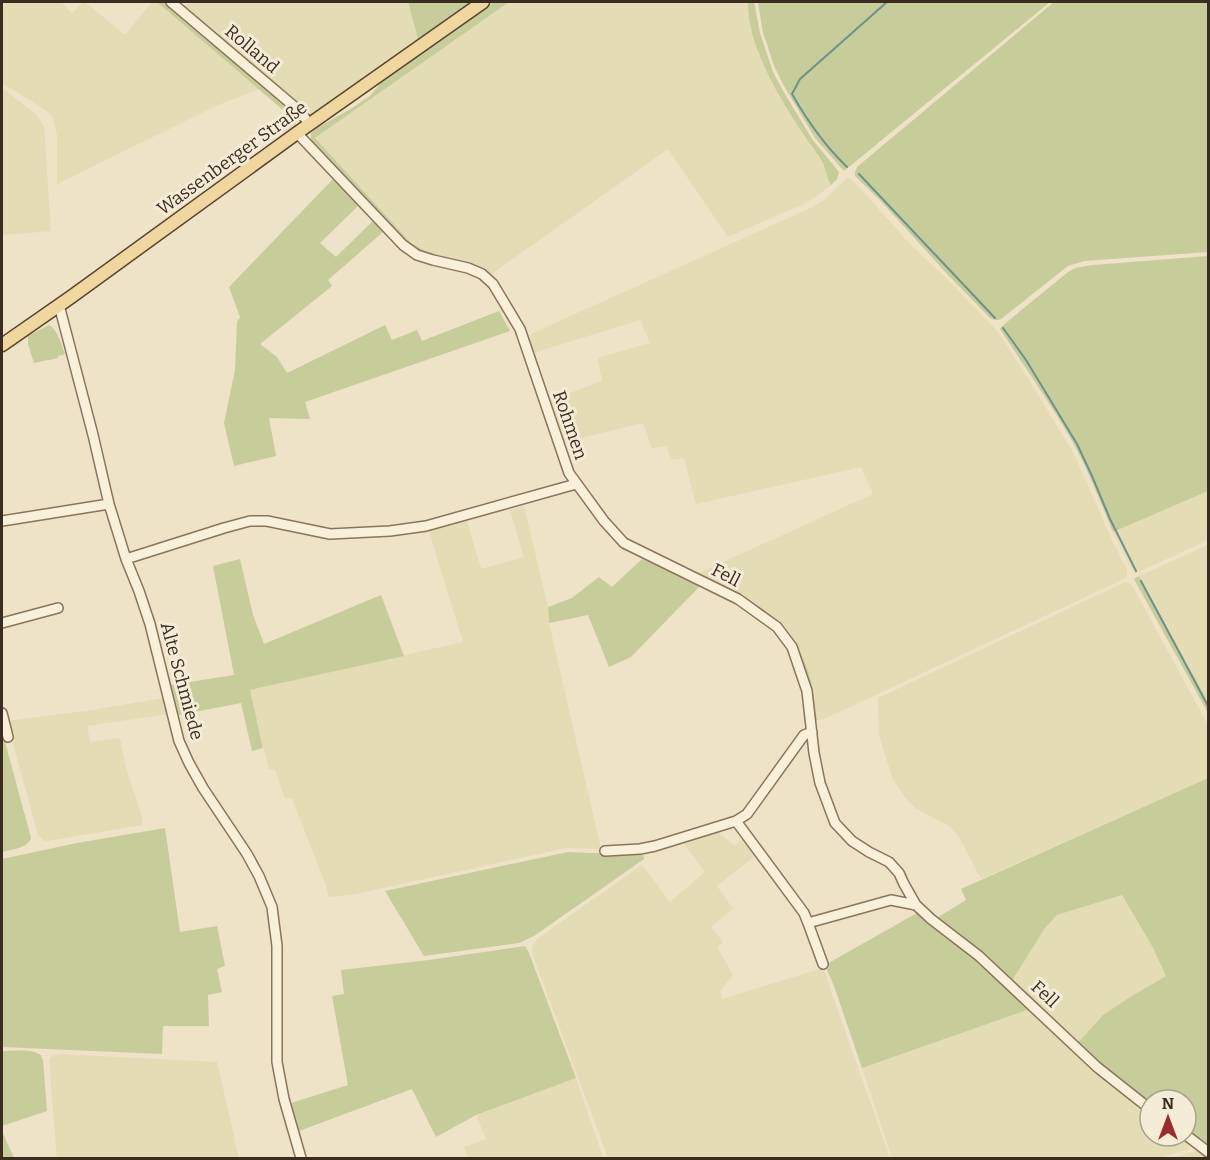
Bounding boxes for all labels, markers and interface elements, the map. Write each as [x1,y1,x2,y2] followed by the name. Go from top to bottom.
[220,20,284,78] street label: Rolland
[153,96,311,220] street label: Wassenberger Straße
[548,388,592,463] street label: Rohmen
[708,559,744,591] street label: Fell
[156,620,208,742] street label: Alte Schmiede
[1027,976,1063,1012] street label: Fell
[1138,1088,1198,1148] north arrow
[1162,1094,1174,1113] text: N

